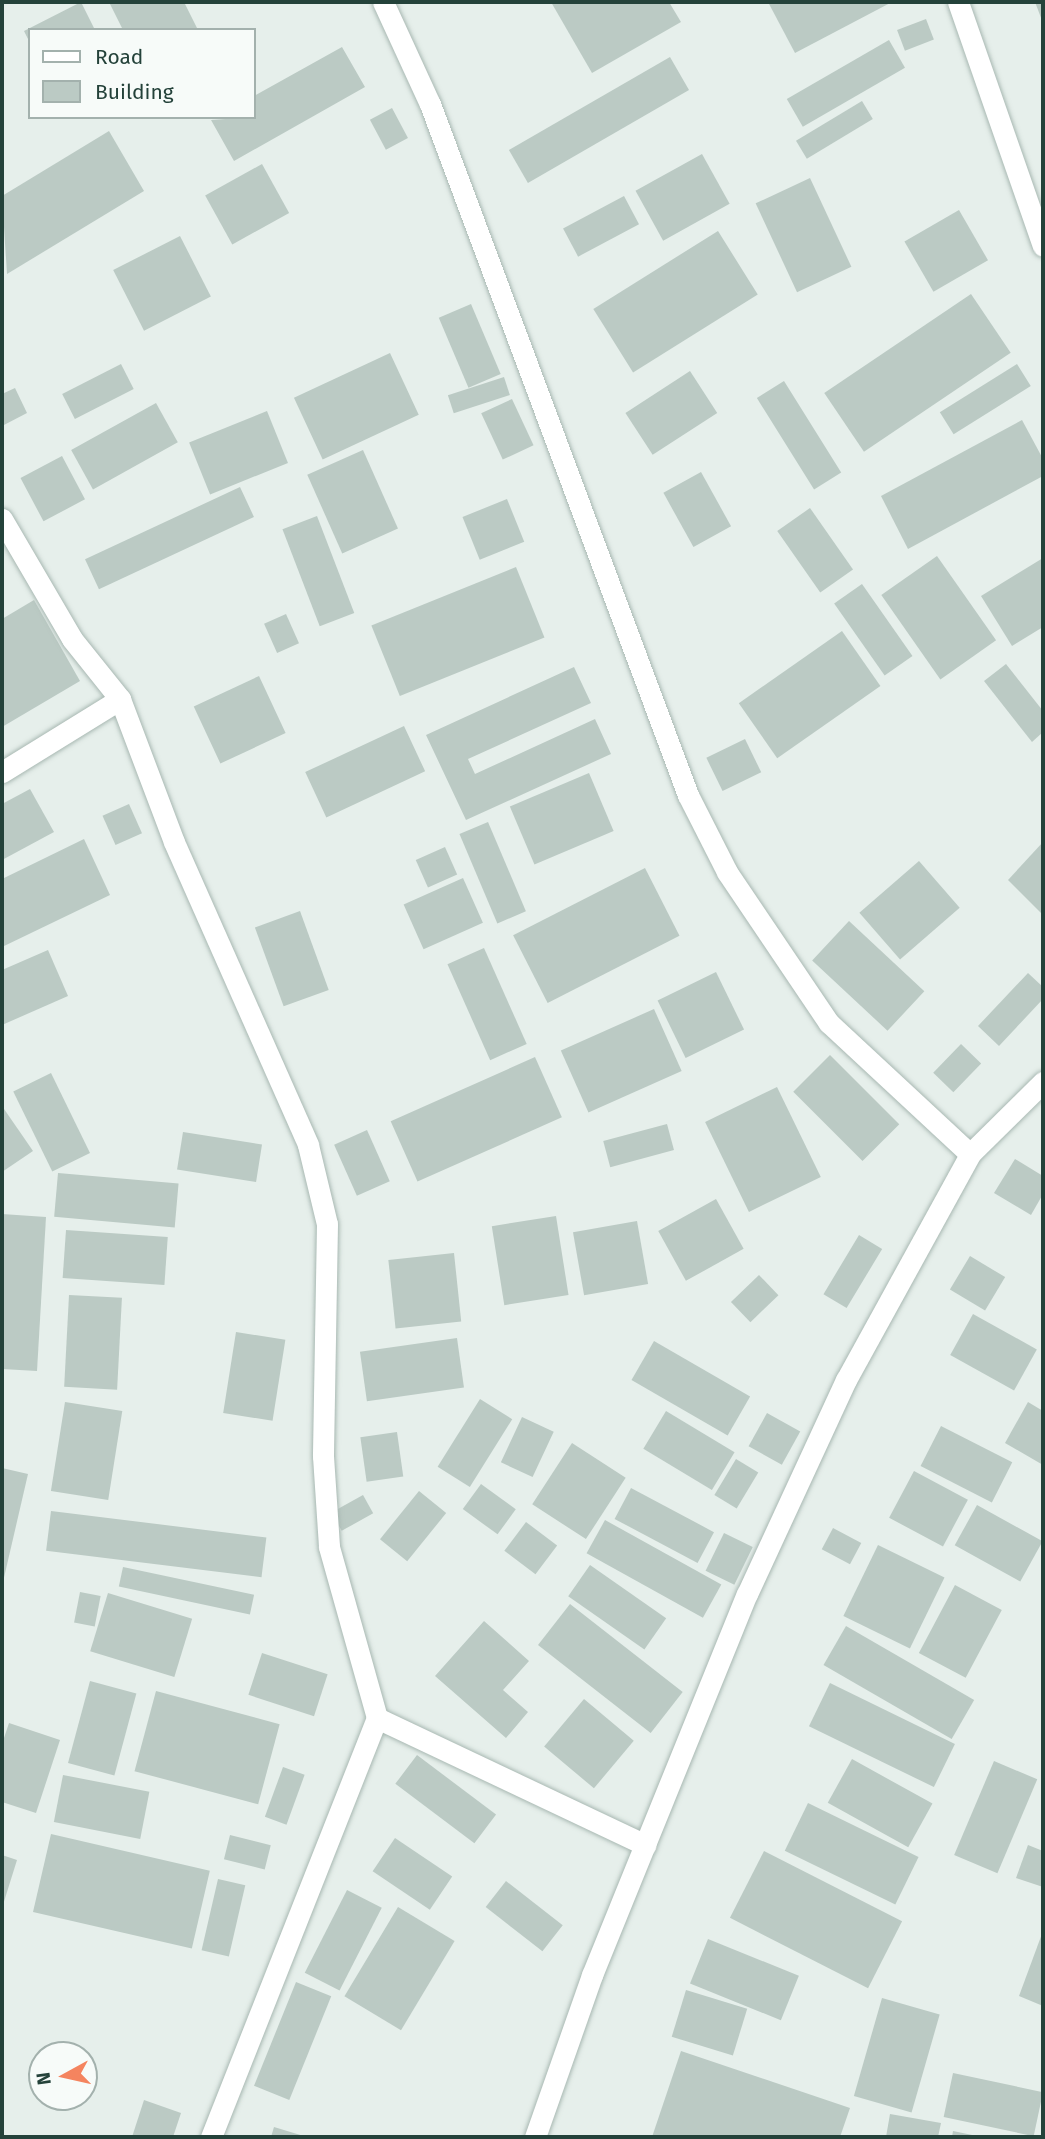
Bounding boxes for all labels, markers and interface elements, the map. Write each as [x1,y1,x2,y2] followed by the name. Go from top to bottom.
[28,28,256,119] legend
[95,44,143,70] text: Road
[95,79,174,105] text: Building
[28,2041,98,2111] north arrow
[31,2071,56,2087] text: N

